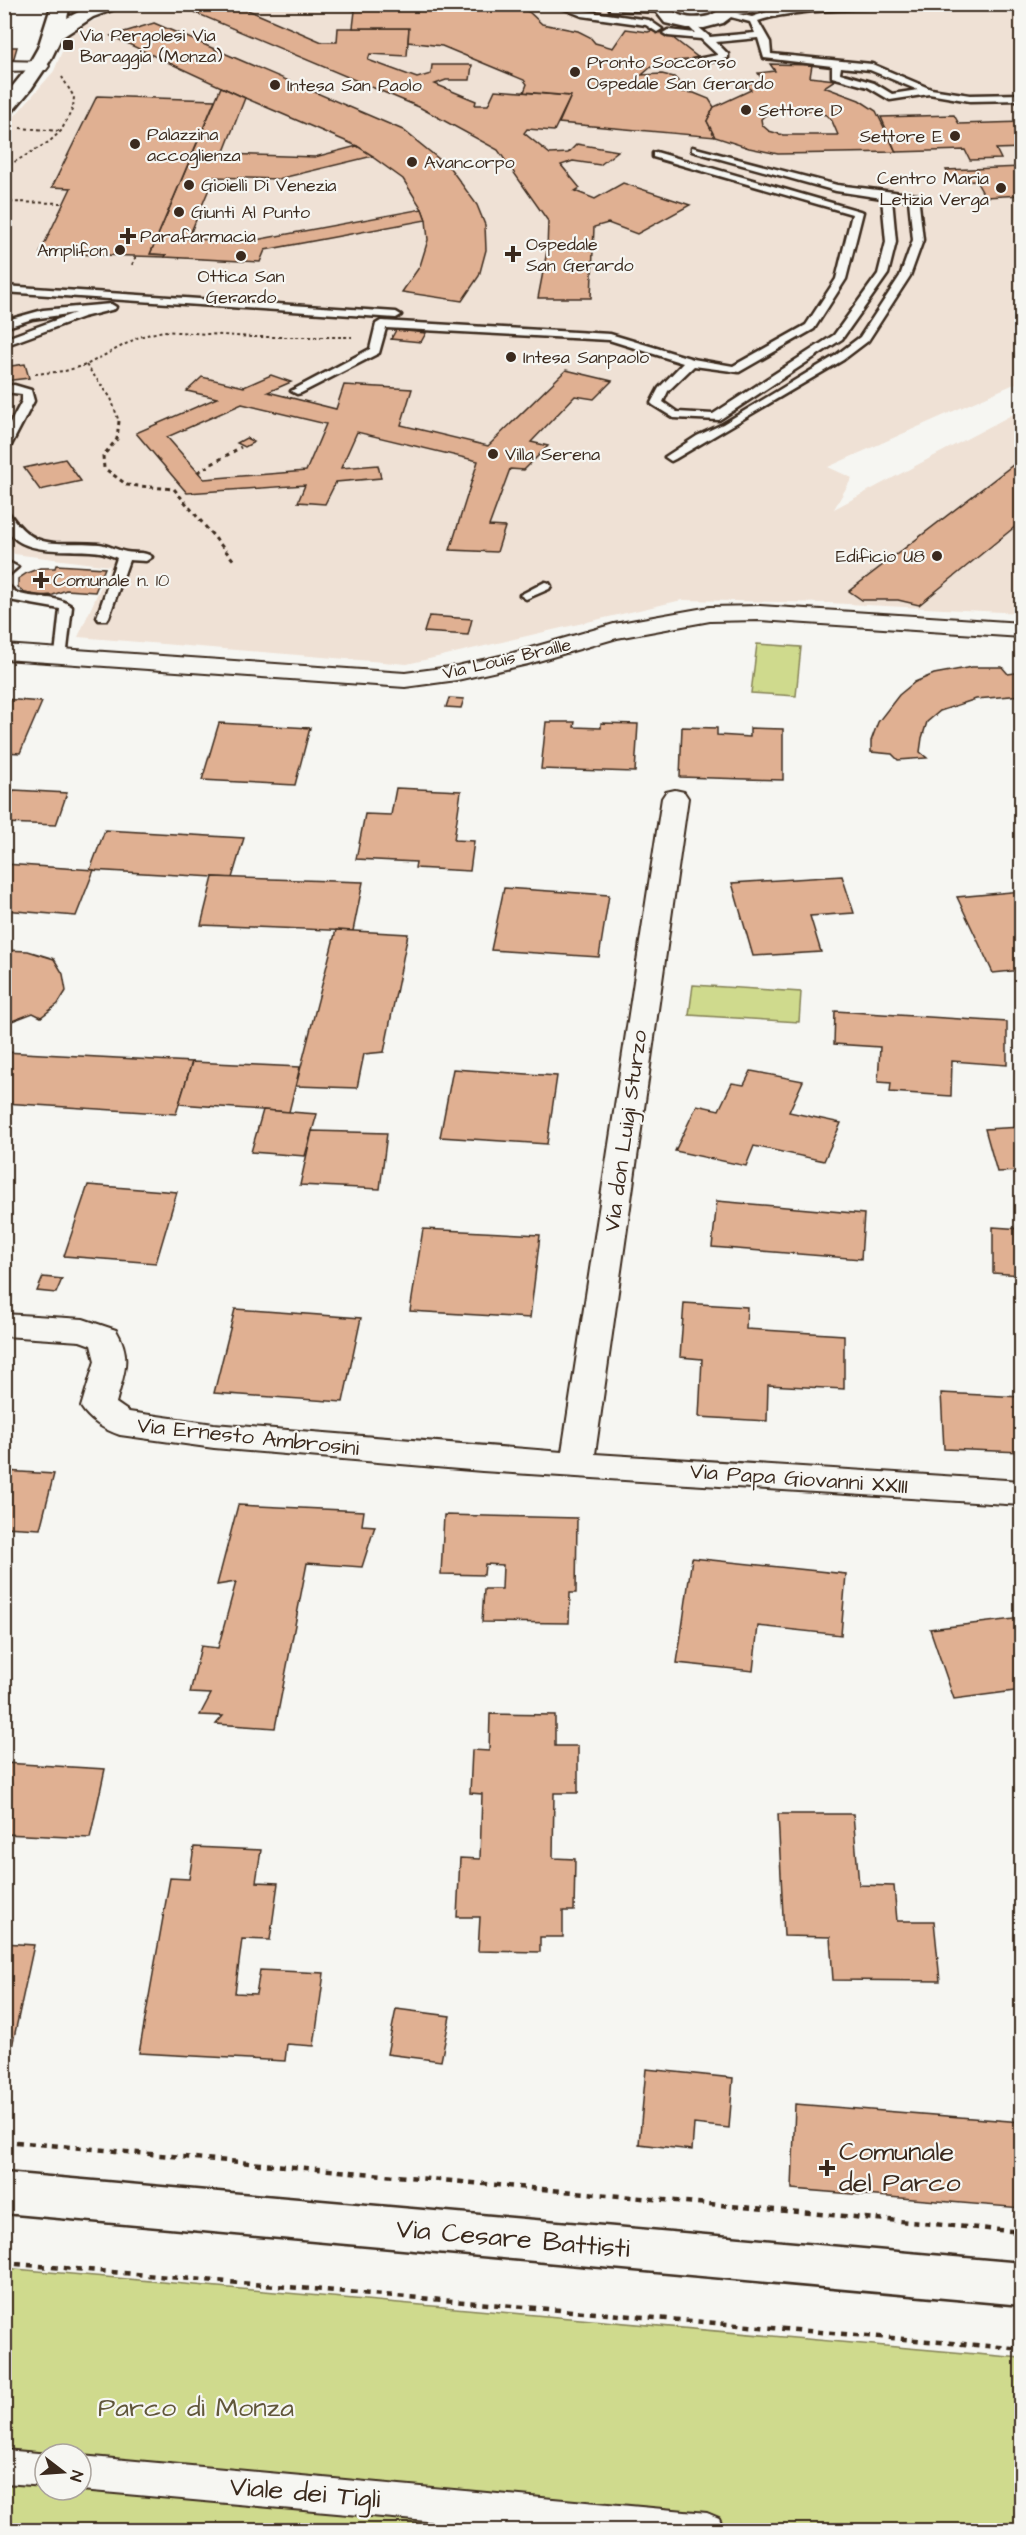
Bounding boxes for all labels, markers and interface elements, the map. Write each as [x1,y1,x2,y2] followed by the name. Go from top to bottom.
[80,23,222,70] place label: Via Pergolesi Via Baraggia (Monza)
[61,38,75,52] marker: Via Pergolesi Via Baraggia (Monza)
[587,50,774,96] place label: Pronto Soccorso Ospedale San Gerardo
[568,65,582,79] marker: Pronto Soccorso Ospedale San Gerardo
[287,73,422,98] place label: Intesa San Paolo
[268,78,282,92] marker: Intesa San Paolo
[758,98,843,123] place label: Settore D
[739,103,753,117] marker: Settore D
[147,122,241,169] place label: Palazzina accoglienza
[859,124,943,149] place label: Settore E
[948,129,962,143] marker: Settore E
[128,137,142,151] marker: Palazzina accoglienza
[424,150,515,175] place label: Avancorpo
[405,155,419,169] marker: Avancorpo
[877,166,989,213] place label: Centro Maria Letizia Verga
[201,173,337,198] place label: Gioielli Di Venezia
[182,178,196,192] marker: Gioielli Di Venezia
[994,181,1008,195] marker: Centro Maria Letizia Verga
[191,200,310,225] place label: Giunti Al Punto
[172,205,186,219] marker: Giunti Al Punto
[140,224,256,249] place label: Parafarmacia
[121,229,135,243] marker: Parafarmacia
[526,232,634,278] place label: Ospedale San Gerardo
[37,238,108,263] place label: Amplifon
[113,243,127,257] marker: Amplifon
[504,245,522,263] marker: Ospedale San Gerardo
[234,249,248,263] marker: Ottica San Gerardo
[198,264,284,310] place label: Ottica San Gerardo
[523,345,649,370] place label: Intesa Sanpaolo
[504,350,518,364] marker: Intesa Sanpaolo
[505,442,600,467] place label: Villa Serena
[486,447,500,461] marker: Villa Serena
[836,544,925,569] place label: Edificio U8
[930,549,944,563] marker: Edificio U8
[53,568,169,593] place label: Comunale n. 10
[34,573,48,587] marker: Comunale n. 10
[440,632,574,686] street label: Via Louis Braille
[596,1028,657,1234] street label: Via don Luigi Sturzo
[135,1410,361,1464] street label: Via Ernesto Ambrosini
[689,1456,909,1502] street label: Via Papa Giovanni XXIII
[839,2133,961,2202] place label: Comunale del Parco
[820,2161,834,2175] marker: Comunale del Parco
[395,2210,631,2268] street label: Via Cesare Battisti
[98,2389,294,2427] park label: Parco di Monza
[33,2442,93,2502] north arrow
[228,2467,382,2520] street label: Viale dei Tigli
[64,2468,88,2484] text: N

